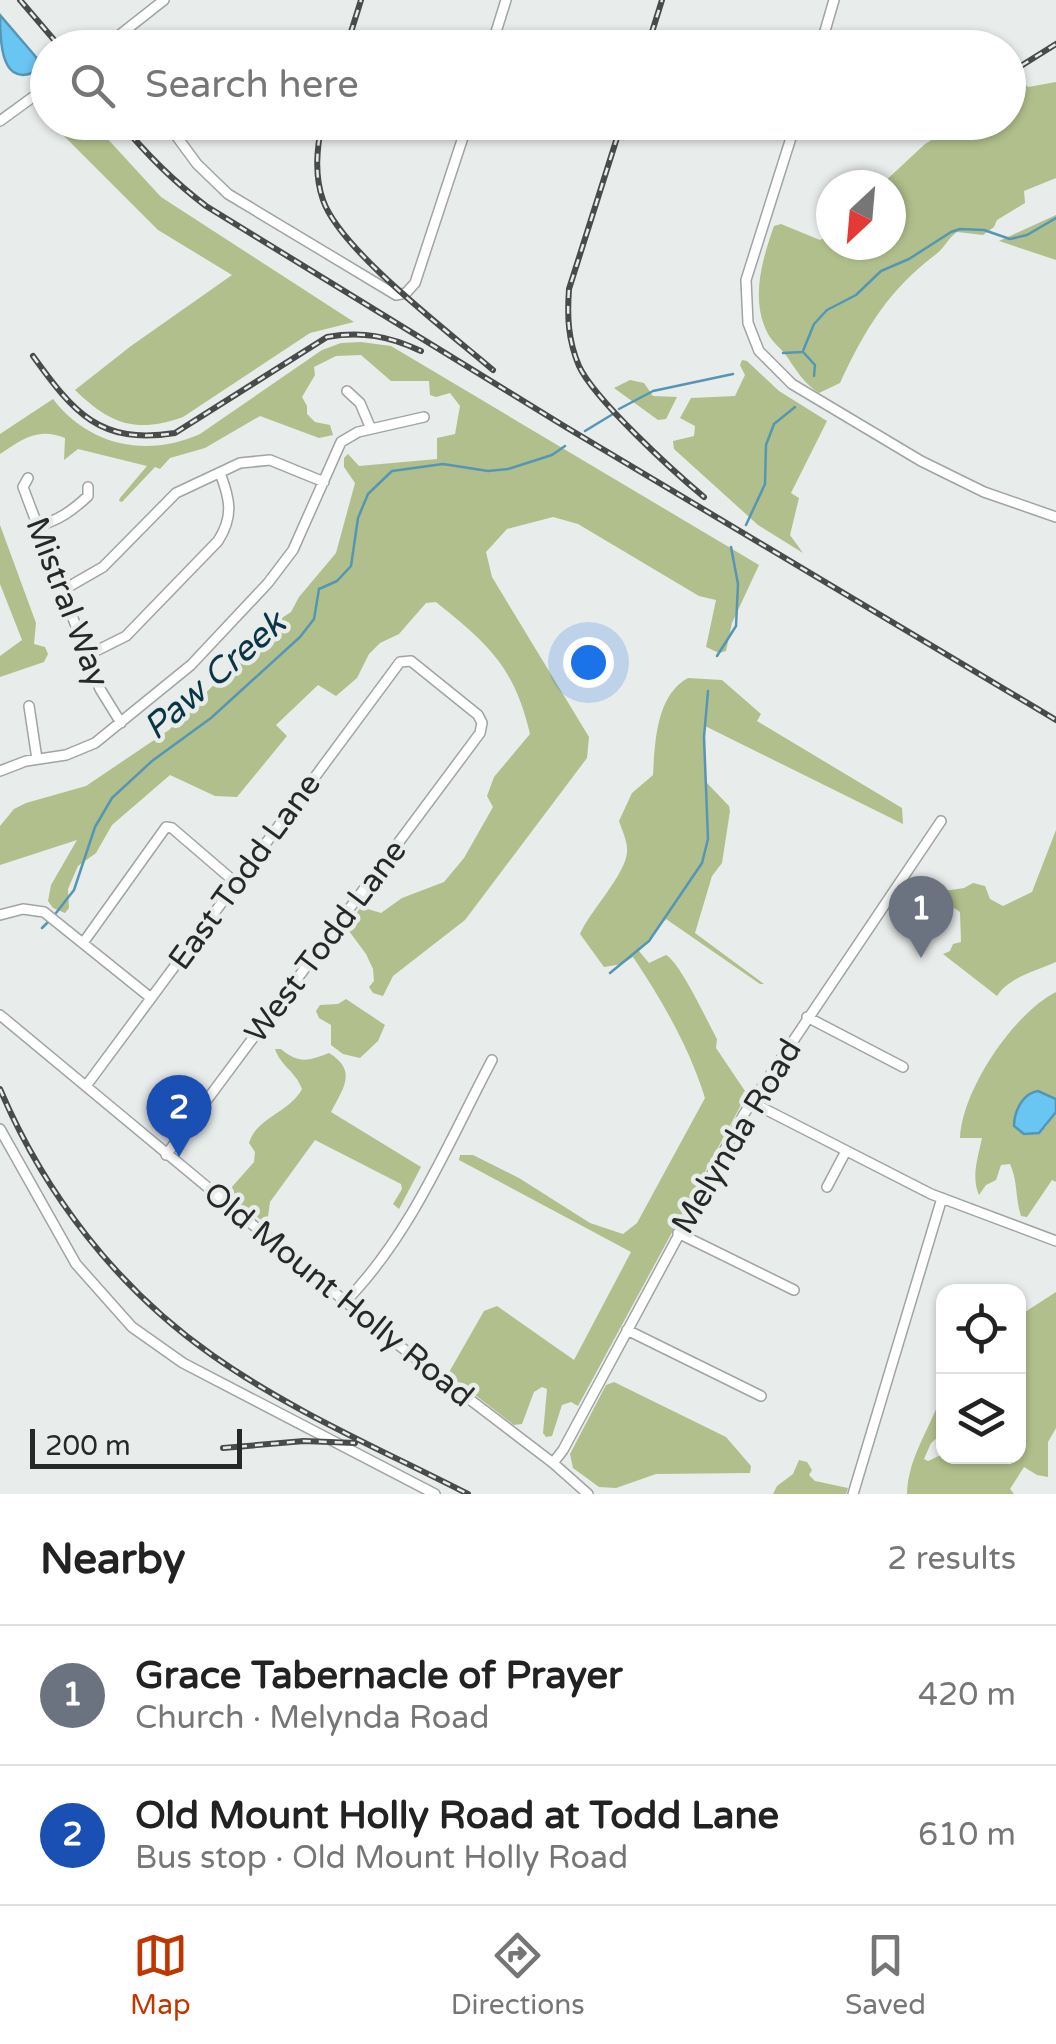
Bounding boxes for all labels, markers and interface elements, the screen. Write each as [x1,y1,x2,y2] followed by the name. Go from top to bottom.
[30,30,1026,140] search box
[65,58,120,113] icon: search
[145,62,359,108] text: Search here
[816,170,906,260] north arrow
[17,512,117,692] street label: Mistral Way
[135,601,296,749] water label: Paw Creek
[563,637,614,688] your location
[161,766,329,977] street label: East Todd Lane
[237,833,415,1051] street label: West Todd Lane
[888,876,954,958] pin: 1
[664,1032,810,1241] street label: Melynda Road
[146,1074,212,1157] pin: 2
[196,1174,481,1415] street label: Old Mount Holly Road
[936,1284,1026,1464] map controls
[936,1284,1026,1374] button: locate
[936,1374,1026,1464] button: layers
[30,1424,242,1468] scale bar
[45,1429,131,1463] text: 200 m
[40,1534,185,1585] text: Nearby
[887,1540,1016,1578] text: 2 results
[135,1653,623,1699] text: Grace Tabernacle of Prayer
[62,1676,83,1714] text: 1
[918,1676,1016,1714] text: 420 m
[135,1699,490,1737] text: Church · Melynda Road
[135,1793,779,1839] text: Old Mount Holly Road at Todd Lane
[62,1816,83,1854] text: 2
[918,1816,1016,1854] text: 610 m
[135,1839,628,1877] text: Bus stop · Old Mount Holly Road
[130,1928,191,2022] tab: Map
[451,1928,585,2022] tab: Directions
[845,1928,926,2022] tab: Saved

